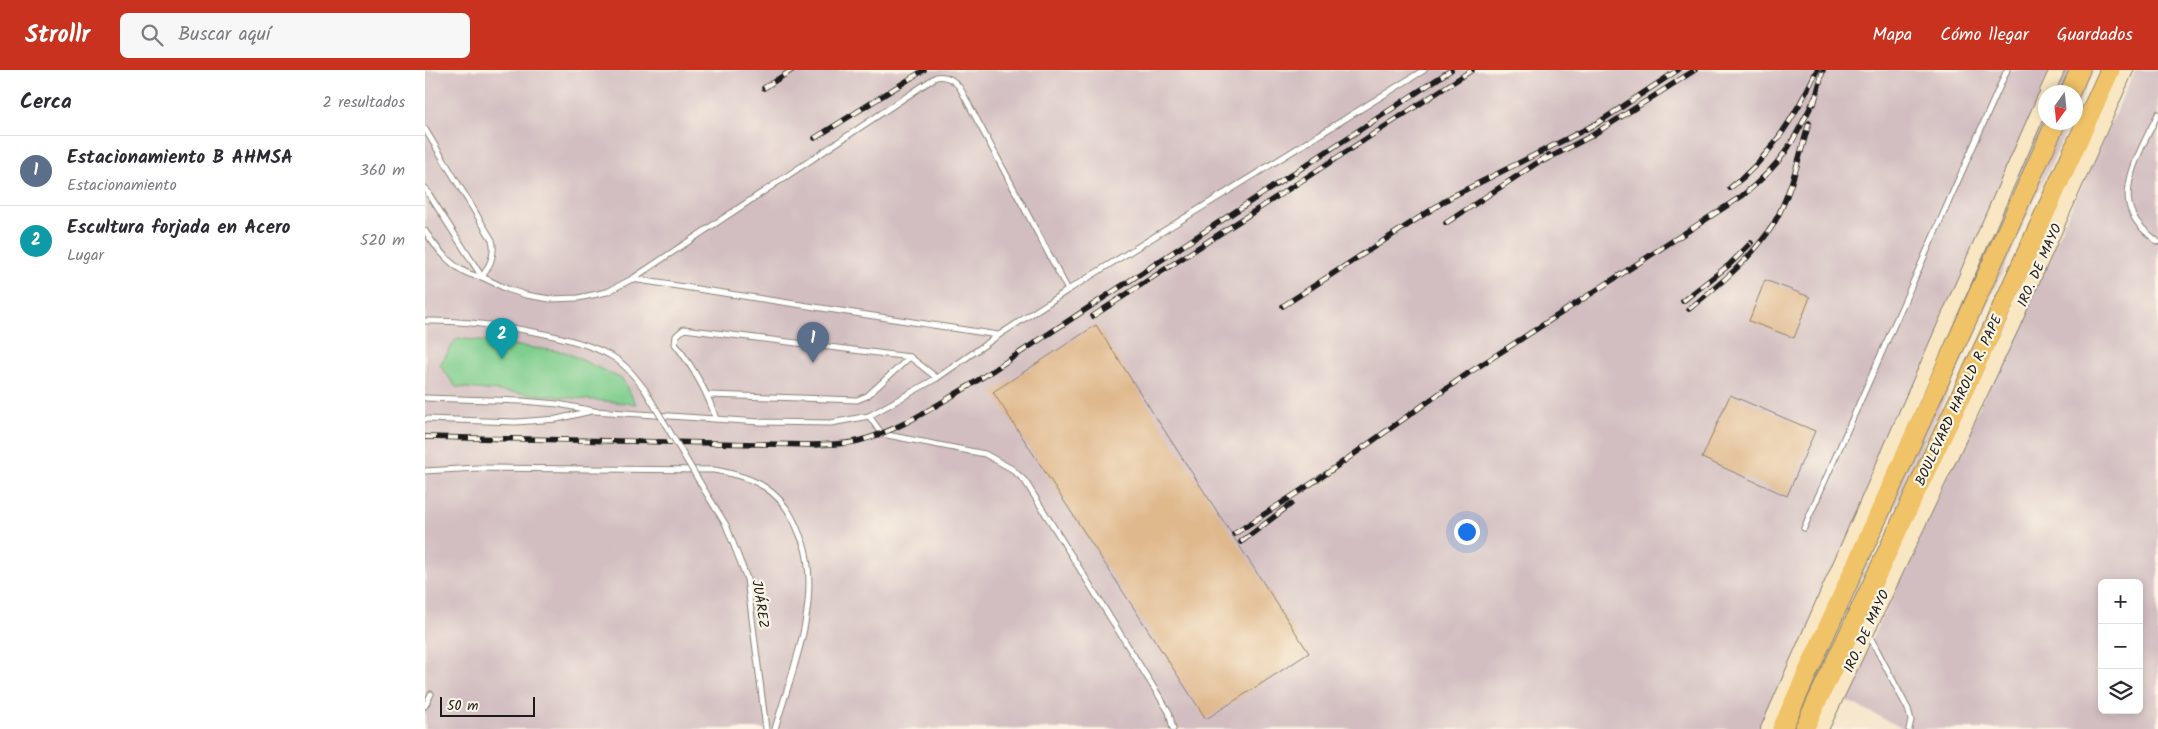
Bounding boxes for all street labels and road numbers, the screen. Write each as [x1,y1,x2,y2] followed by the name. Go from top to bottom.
[2012,220,2068,311] street label: 1RO. DE MAYO
[1910,311,2009,490] street label: BOULEVARD HAROLD R. PAPE
[745,578,775,630] street label: JUÁREZ
[1838,586,1896,676] street label: 1RO. DE MAYO

